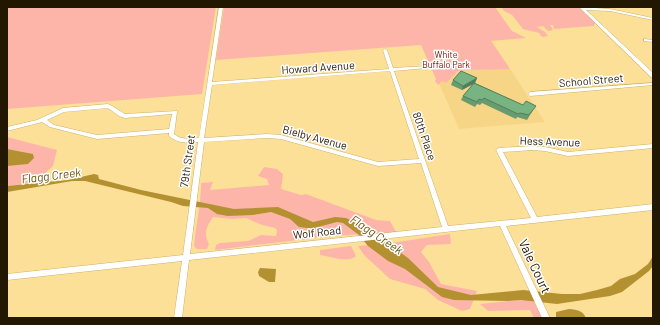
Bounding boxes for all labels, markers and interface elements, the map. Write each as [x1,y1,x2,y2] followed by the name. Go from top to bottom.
[422,49,470,70] park label: White Buffalo Park
[281,58,355,76] street label: Howard Avenue
[558,71,624,89] street label: School Street
[411,110,439,162] street label: 80th Place
[281,122,349,152] street label: Bielby Avenue
[520,133,581,149] street label: Hess Avenue
[177,134,197,188] street label: 79th Street
[20,164,82,186] water label: Flagg Creek
[348,211,406,257] water label: Flagg Creek
[292,223,342,241] street label: Wolf Road
[516,236,554,296] street label: Vale Court

